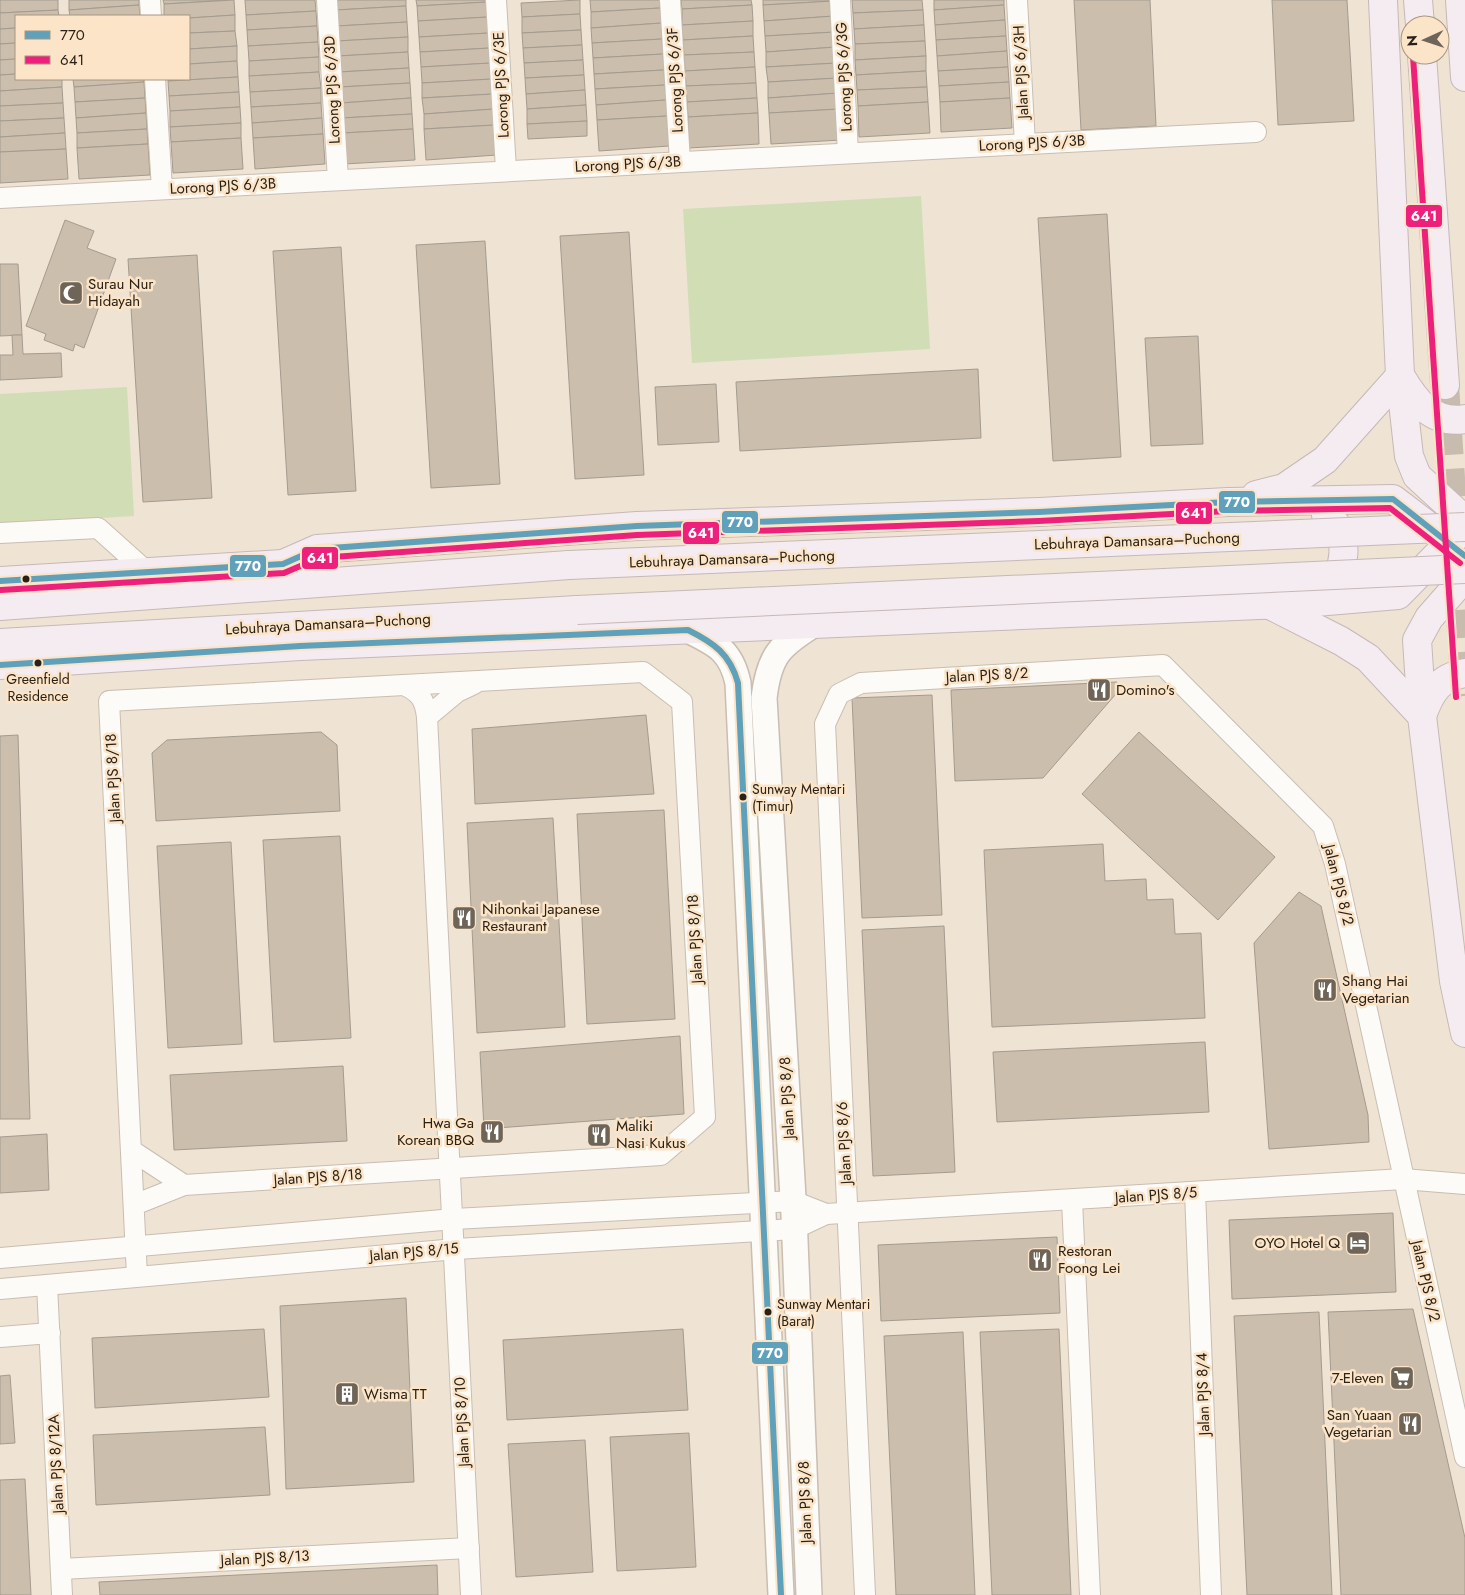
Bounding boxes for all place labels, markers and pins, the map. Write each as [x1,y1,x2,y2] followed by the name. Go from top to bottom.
[88,273,154,312] place label: Surau Nur Hidayah
[58,280,84,306] mosque icon: Surau Nur Hidayah
[21,574,31,584] unlabelled marker
[33,658,43,668] marker: Greenfield Residence
[6,669,70,706] place label: Greenfield Residence
[1086,677,1112,703] restaurant icon: Domino's
[1116,679,1174,701] place label: Domino's
[752,779,845,816] place label: Sunway Mentari (Timur)
[738,792,748,802] marker: Sunway Mentari (Timur)
[482,898,600,937] place label: Nihonkai Japanese Restaurant
[451,905,477,931] restaurant icon: Nihonkai Japanese Restaurant
[1342,970,1410,1009] place label: Shang Hai Vegetarian
[1312,977,1338,1003] restaurant icon: Shang Hai Vegetarian
[397,1112,474,1151] place label: Hwa Ga Korean BBQ
[616,1115,686,1154] place label: Maliki Nasi Kukus
[479,1119,505,1145] restaurant icon: Hwa Ga Korean BBQ
[586,1122,612,1148] restaurant icon: Maliki Nasi Kukus
[1345,1230,1371,1256] hotel icon: OYO Hotel Q
[1255,1232,1340,1254] place label: OYO Hotel Q
[1058,1240,1121,1279] place label: Restoran Foong Lei
[1027,1247,1053,1273] restaurant icon: Restoran Foong Lei
[777,1294,870,1331] place label: Sunway Mentari (Barat)
[763,1307,773,1317] marker: Sunway Mentari (Barat)
[1389,1365,1415,1391] supermarket icon: 7-Eleven
[1332,1367,1384,1389] place label: 7-Eleven
[334,1381,360,1407] building icon: Wisma TT
[364,1383,427,1405] place label: Wisma TT
[1324,1404,1392,1443] place label: San Yuaan Vegetarian
[1397,1411,1423,1437] restaurant icon: San Yuaan Vegetarian

